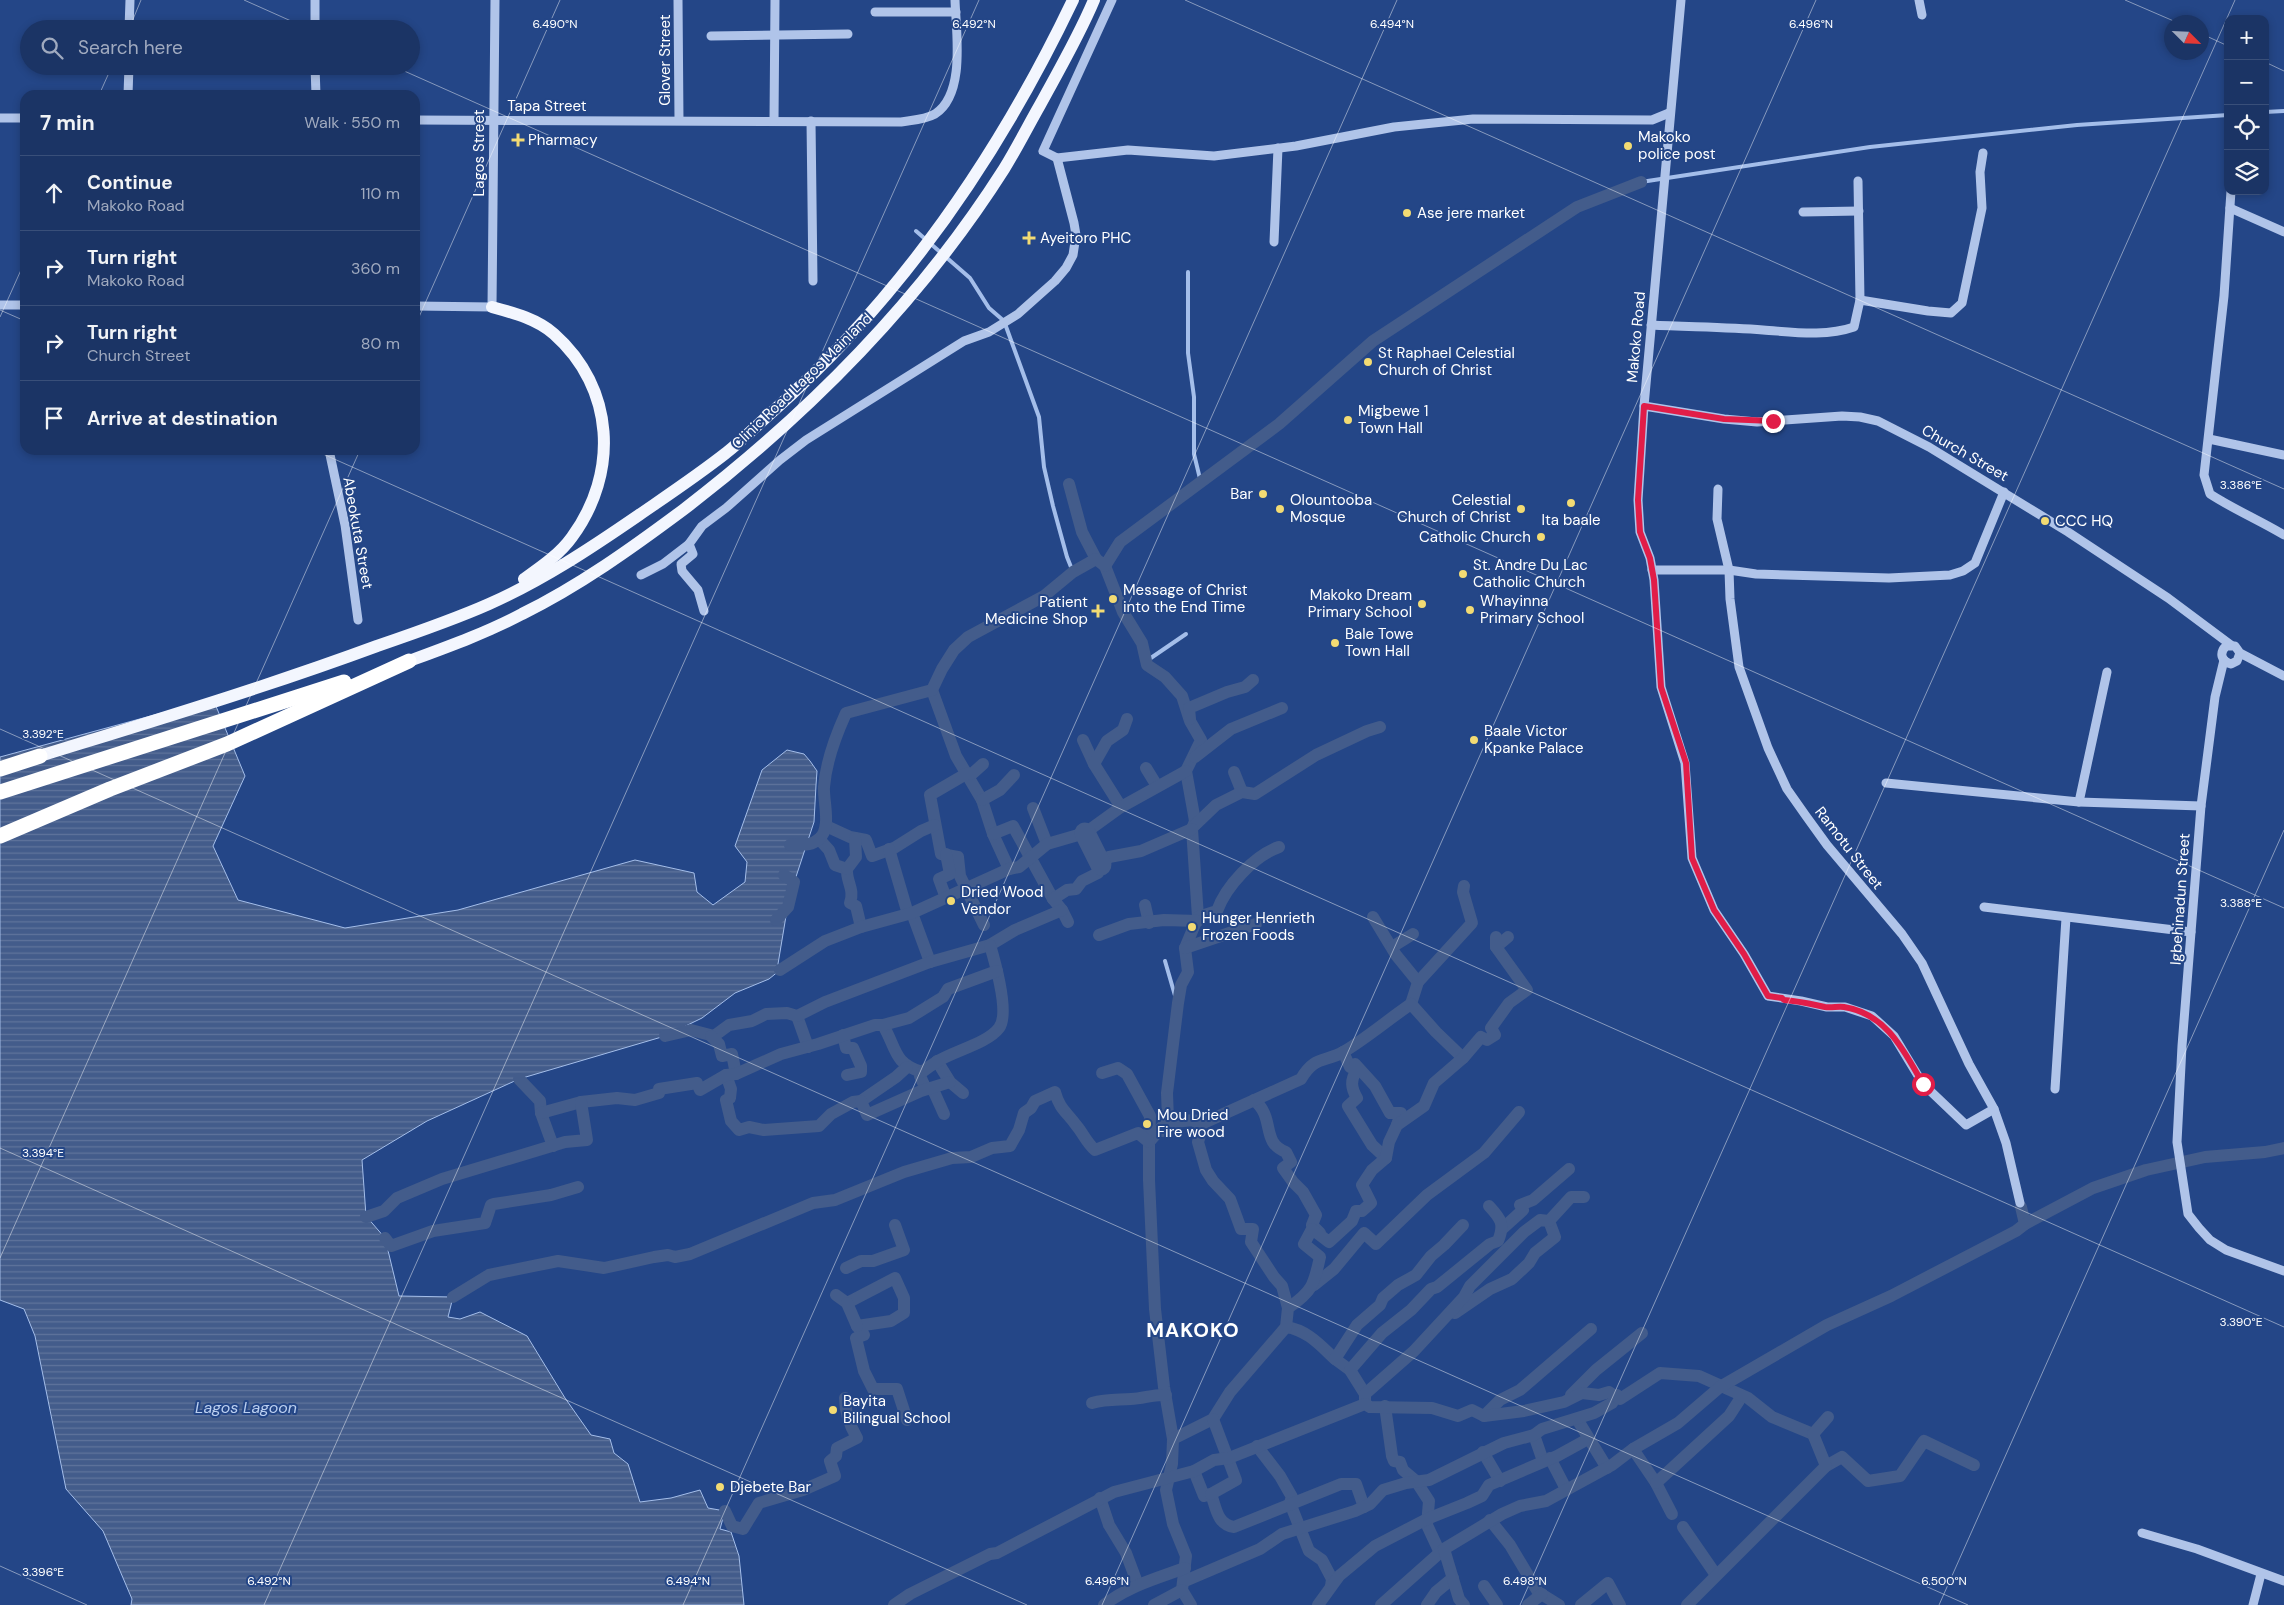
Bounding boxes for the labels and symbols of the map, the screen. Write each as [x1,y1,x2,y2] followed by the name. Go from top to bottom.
[655,14,675,106] street label: Glover Street
[2164,15,2209,60] north arrow
[533,16,577,32] text: 6.490°N
[952,16,996,32] text: 6.492°N
[1370,16,1414,32] text: 6.494°N
[1789,16,1833,32] text: 6.496°N
[507,96,587,116] street label: Tapa Street
[469,109,489,197] street label: Lagos Street
[1638,127,1716,164] place label: Makoko police post
[528,130,598,150] place label: Pharmacy
[512,134,524,146] marker: Pharmacy
[1622,140,1634,152] marker: Makoko police post
[1417,203,1525,223] place label: Ase jere market
[1401,207,1413,219] marker: Ase jere market
[1040,228,1131,248] place label: Ayeitoro PHC
[1022,231,1036,245] marker: Ayeitoro PHC
[1622,291,1650,383] street label: Makoko Road
[727,308,877,454] street label: Clinic Road Lagos Mainland
[1378,343,1515,380] place label: St Raphael Celestial Church of Christ
[1362,356,1374,368] marker: St Raphael Celestial Church of Christ
[1358,401,1429,438] place label: Migbewe 1 Town Hall
[1762,410,1785,433] route end
[1342,414,1354,426] marker: Migbewe 1 Town Hall
[1918,420,2012,486] street label: Church Street
[338,475,378,591] street label: Abeokuta Street
[2220,477,2262,493] text: 3.386°E
[1230,484,1253,504] place label: Bar
[1257,488,1269,500] marker: Bar
[1290,490,1372,527] place label: Olountooba Mosque
[1397,490,1511,527] place label: Celestial Church of Christ
[1565,497,1577,509] marker: Ita baale
[1274,503,1286,515] marker: Olountooba Mosque
[1515,503,1527,515] marker: Celestial Church of Christ
[1541,510,1601,530] place label: Ita baale
[2055,511,2113,531] place label: CCC HQ
[2039,515,2051,527] marker: CCC HQ
[1419,527,1531,547] place label: Catholic Church
[1535,531,1547,543] marker: Catholic Church
[1473,555,1588,592] place label: St. Andre Du Lac Catholic Church
[1457,568,1469,580] marker: St. Andre Du Lac Catholic Church
[1123,580,1248,617] place label: Message of Christ into the End Time
[1308,585,1412,622] place label: Makoko Dream Primary School
[1480,591,1584,628] place label: Whayinna Primary School
[985,592,1088,629] place label: Patient Medicine Shop
[1107,593,1119,605] marker: Message of Christ into the End Time
[1416,598,1428,610] marker: Makoko Dream Primary School
[1464,604,1476,616] marker: Whayinna Primary School
[1092,605,1104,617] marker: Patient Medicine Shop
[1345,624,1413,661] place label: Bale Towe Town Hall
[1329,637,1341,649] marker: Bale Towe Town Hall
[1484,721,1584,758] place label: Baale Victor Kpanke Palace
[22,726,64,742] text: 3.392°E
[1468,734,1480,746] marker: Baale Victor Kpanke Palace
[1810,803,1888,894] street label: Ramotu Street
[2165,832,2195,965] street label: Igbehinadun Street
[961,882,1043,919] place label: Dried Wood Vendor
[945,895,957,907] marker: Dried Wood Vendor
[2220,895,2262,911] text: 3.388°E
[1202,908,1315,945] place label: Hunger Henrieth Frozen Foods
[1186,921,1198,933] marker: Hunger Henrieth Frozen Foods
[1912,1073,1935,1096] route start
[1157,1105,1229,1142] place label: Mou Dried Fire wood
[1141,1118,1153,1130] marker: Mou Dried Fire wood
[22,1145,64,1161] text: 3.394°E
[2220,1314,2263,1330] text: 3.390°E
[1146,1317,1240,1343] district label: MAKOKO
[843,1391,951,1428] place label: Bayita Bilingual School
[195,1397,297,1418] water label: Lagos Lagoon
[827,1404,839,1416] marker: Bayita Bilingual School
[730,1477,812,1497] place label: Djebete Bar
[714,1481,726,1493] marker: Djebete Bar
[22,1564,64,1580] text: 3.396°E
[247,1573,291,1589] text: 6.492°N
[666,1573,710,1589] text: 6.494°N
[1085,1573,1129,1589] text: 6.496°N
[1503,1573,1547,1589] text: 6.498°N
[1921,1573,1967,1589] text: 6.500°N

